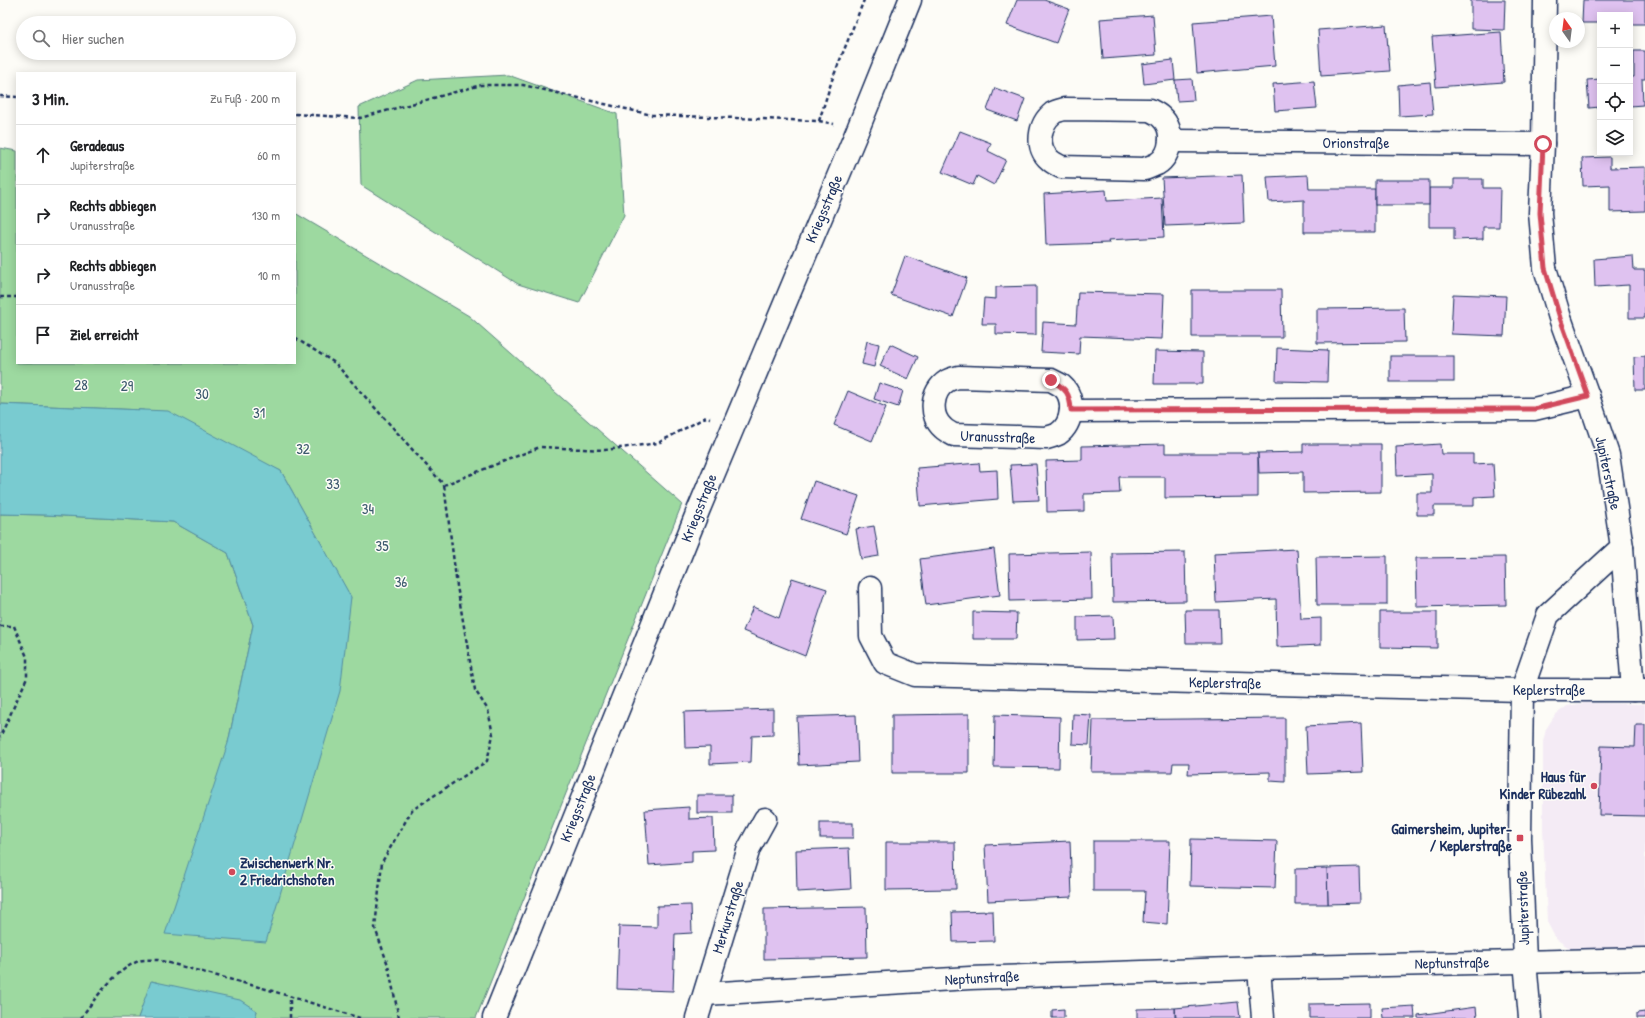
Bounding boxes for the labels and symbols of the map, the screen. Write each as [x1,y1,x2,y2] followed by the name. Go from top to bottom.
[1549,12,1585,48] north arrow
[1323,132,1389,153] street label: Orionstraße
[1534,135,1552,153] route start
[800,172,847,246] street label: Kriegsstraße
[1042,371,1060,389] route end
[74,374,88,395] park label: 28
[121,375,134,396] park label: 29
[195,383,209,404] park label: 30
[253,402,265,423] park label: 31
[960,425,1036,448] street label: Uranusstraße
[1590,434,1627,512] street label: Jupiterstraße
[296,438,310,459] park label: 32
[675,471,722,545] street label: Kriegsstraße
[326,473,340,494] park label: 33
[362,498,375,519] park label: 34
[375,535,389,556] park label: 35
[395,571,407,592] park label: 36
[1189,671,1261,694] street label: Keplerstraße
[1513,679,1585,700] street label: Keplerstraße
[1499,766,1587,804] place label: Haus für Kinder Rübezahl
[554,771,601,845] street label: Kriegsstraße
[1589,781,1599,791] marker: Haus für Kinder Rübezahl
[1391,818,1512,857] place label: Gaimersheim, Jupiter- / Keplerstraße
[1515,833,1525,843] marker: Gaimersheim, Jupiter- / Keplerstraße
[240,852,335,890] place label: Zwischenwerk Nr. 2 Friedrichshofen
[227,867,237,877] marker: Zwischenwerk Nr. 2 Friedrichshofen
[1511,870,1534,946] street label: Jupiterstraße
[706,878,749,956] street label: Merkurstraße
[1414,951,1490,974] street label: Neptunstraße
[944,965,1020,990] street label: Neptunstraße

